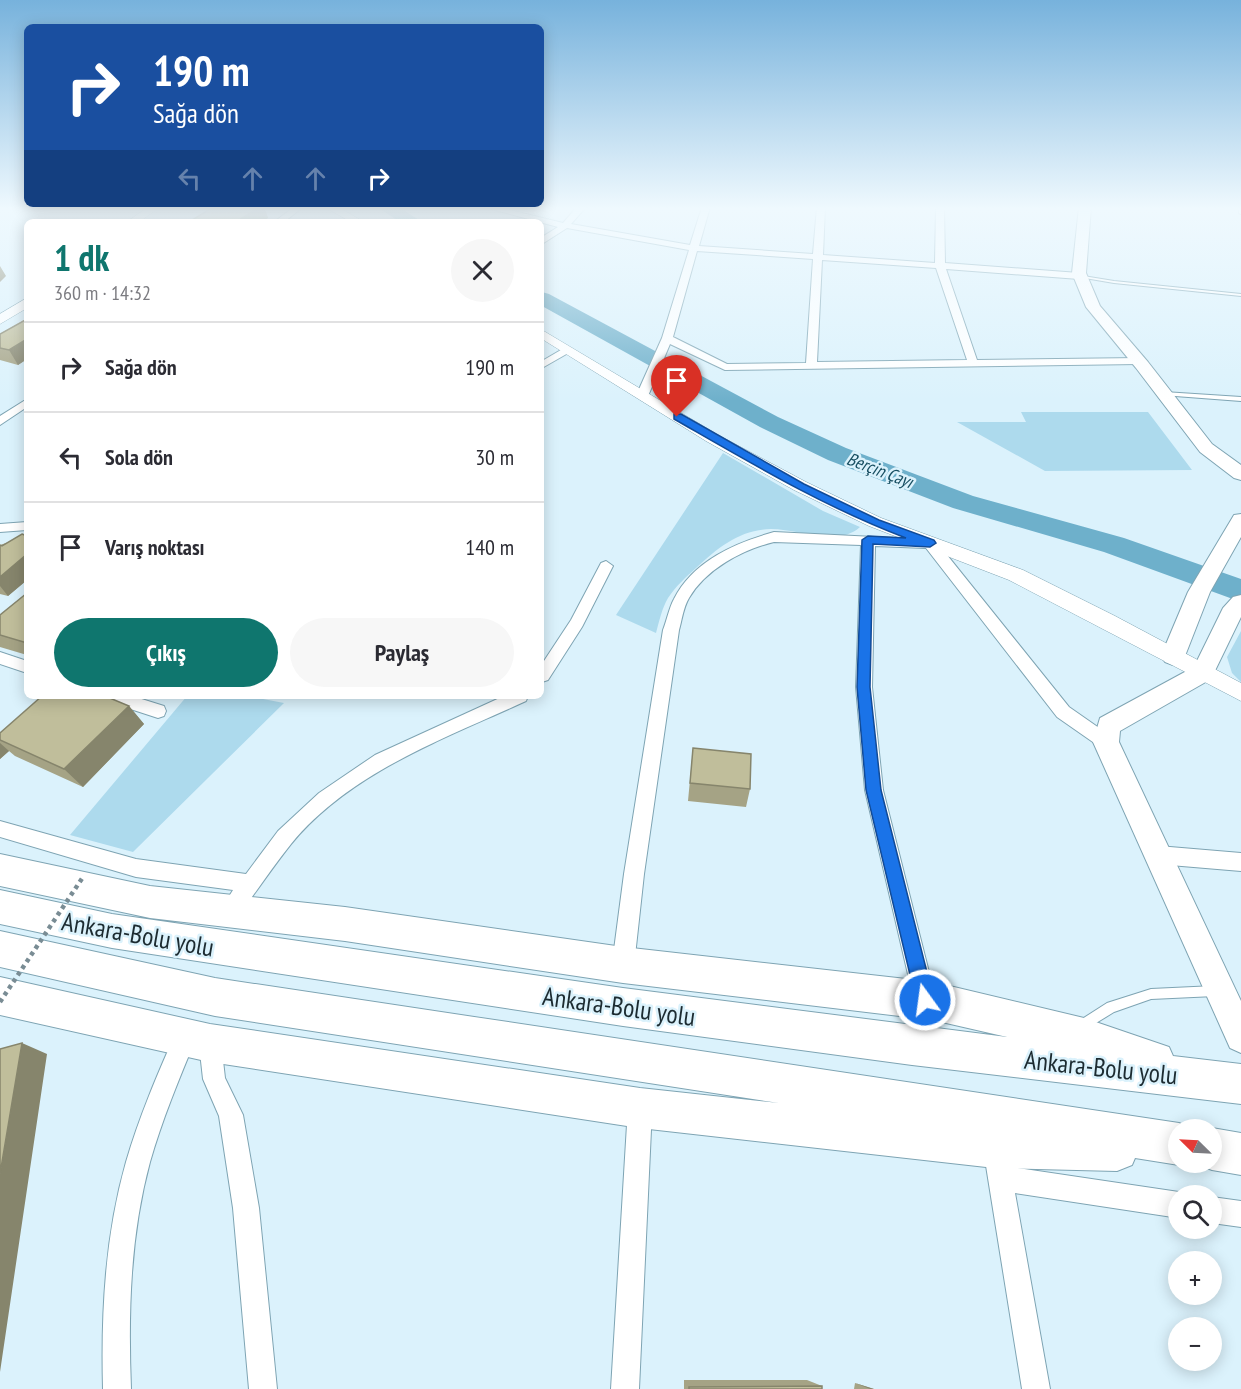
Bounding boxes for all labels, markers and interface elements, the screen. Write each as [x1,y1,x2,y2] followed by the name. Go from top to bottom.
[153,43,250,98] text: 190 m
[54,48,132,126] icon: right
[153,96,239,130] text: Sağa dön
[173,162,206,195] icon: left
[236,162,269,195] icon: ahead
[299,162,332,195] icon: ahead
[362,162,395,195] icon: right
[54,234,109,281] text: 1 dk
[451,239,514,302] button: close
[54,280,151,306] text: 360 m · 14:32
[54,351,87,384] icon: right
[105,353,177,381] text: Sağa dön
[465,353,514,381] text: 190 m
[651,355,702,417] pin
[660,364,693,397] icon: arrive
[54,441,87,474] icon: left
[105,443,173,471] text: Sola dön
[475,443,514,471] text: 30 m
[844,447,917,493] water label: Berçin Çayı
[54,531,87,564] icon: arrive
[105,533,205,561] text: Varış noktası
[465,533,514,561] text: 140 m
[54,618,278,687] button: Çıkış
[290,618,514,687] button: Paylaş
[59,904,217,964] street label: Ankara-Bolu yolu
[893,968,957,1032] position arrow
[541,979,697,1033] street label: Ankara-Bolu yolu
[1023,1043,1179,1091] street label: Ankara-Bolu yolu
[1168,1119,1222,1173] north arrow
[1168,1119,1222,1371] map controls
[1168,1185,1222,1239] button: search
[1168,1251,1222,1305] button: +
[1168,1317,1222,1371] button: −

